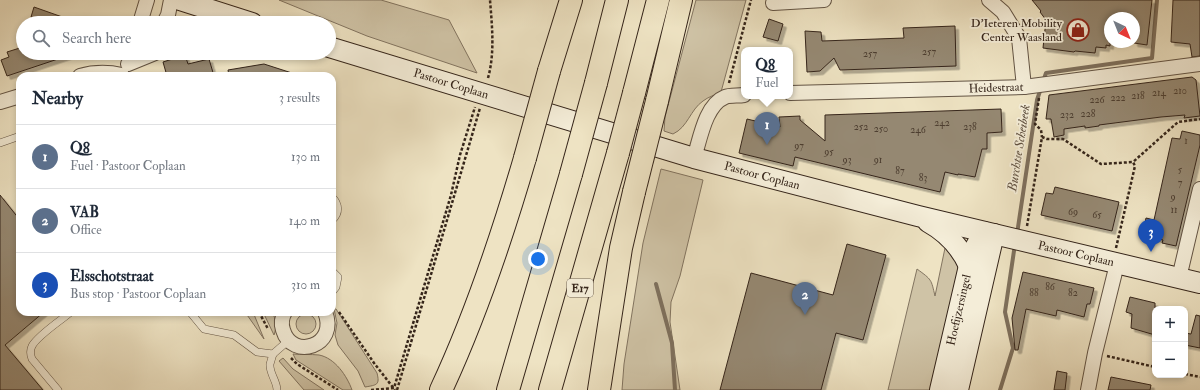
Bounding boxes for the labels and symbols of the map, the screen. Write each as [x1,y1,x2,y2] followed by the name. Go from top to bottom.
[1104,12,1140,48] north arrow
[971,16,1063,45] place label: D’Ieteren Mobility Center Waasland
[1065,17,1091,43] shop icon: D’Ieteren Mobility Center Waasland
[922,46,936,58] house number: 257
[863,48,877,60] house number: 257
[412,65,490,103] street label: Pastoor Coplaan
[968,80,1024,96] street label: Heidestraat
[1173,85,1187,97] house number: 210
[1152,87,1167,99] house number: 214
[1131,90,1145,102] house number: 218
[1110,92,1126,104] house number: 222
[1089,94,1106,106] house number: 226
[1004,103,1034,194] water label: Burchtse Scheibeek
[1081,108,1096,120] house number: 228
[1060,109,1074,121] house number: 232
[754,112,780,145] pin: 1
[934,117,950,129] house number: 242
[854,121,868,133] house number: 252
[963,121,977,133] house number: 238
[874,123,888,135] house number: 250
[910,124,927,136] house number: 246
[1184,135,1188,147] house number: 1
[793,140,804,152] house number: 97
[823,146,834,158] house number: 95
[842,154,852,166] house number: 93
[873,154,883,166] house number: 91
[722,159,802,193] street label: Pastoor Coplaan
[1178,164,1183,176] house number: 5
[895,165,905,177] house number: 87
[919,172,927,184] house number: 83
[1178,177,1183,189] house number: 7
[1169,191,1176,203] house number: 9
[1170,204,1178,216] house number: 11
[1068,206,1078,218] house number: 69
[1092,209,1102,221] house number: 65
[1138,219,1164,252] pin: 3
[1036,238,1116,270] street label: Pastoor Coplaan
[528,249,548,269] your location
[944,273,974,347] street label: Hoefijzersingel
[567,279,593,297] road number: E17
[1045,281,1056,293] house number: 86
[792,282,818,315] pin: 2
[1029,287,1039,299] house number: 88
[1068,287,1078,299] house number: 82

